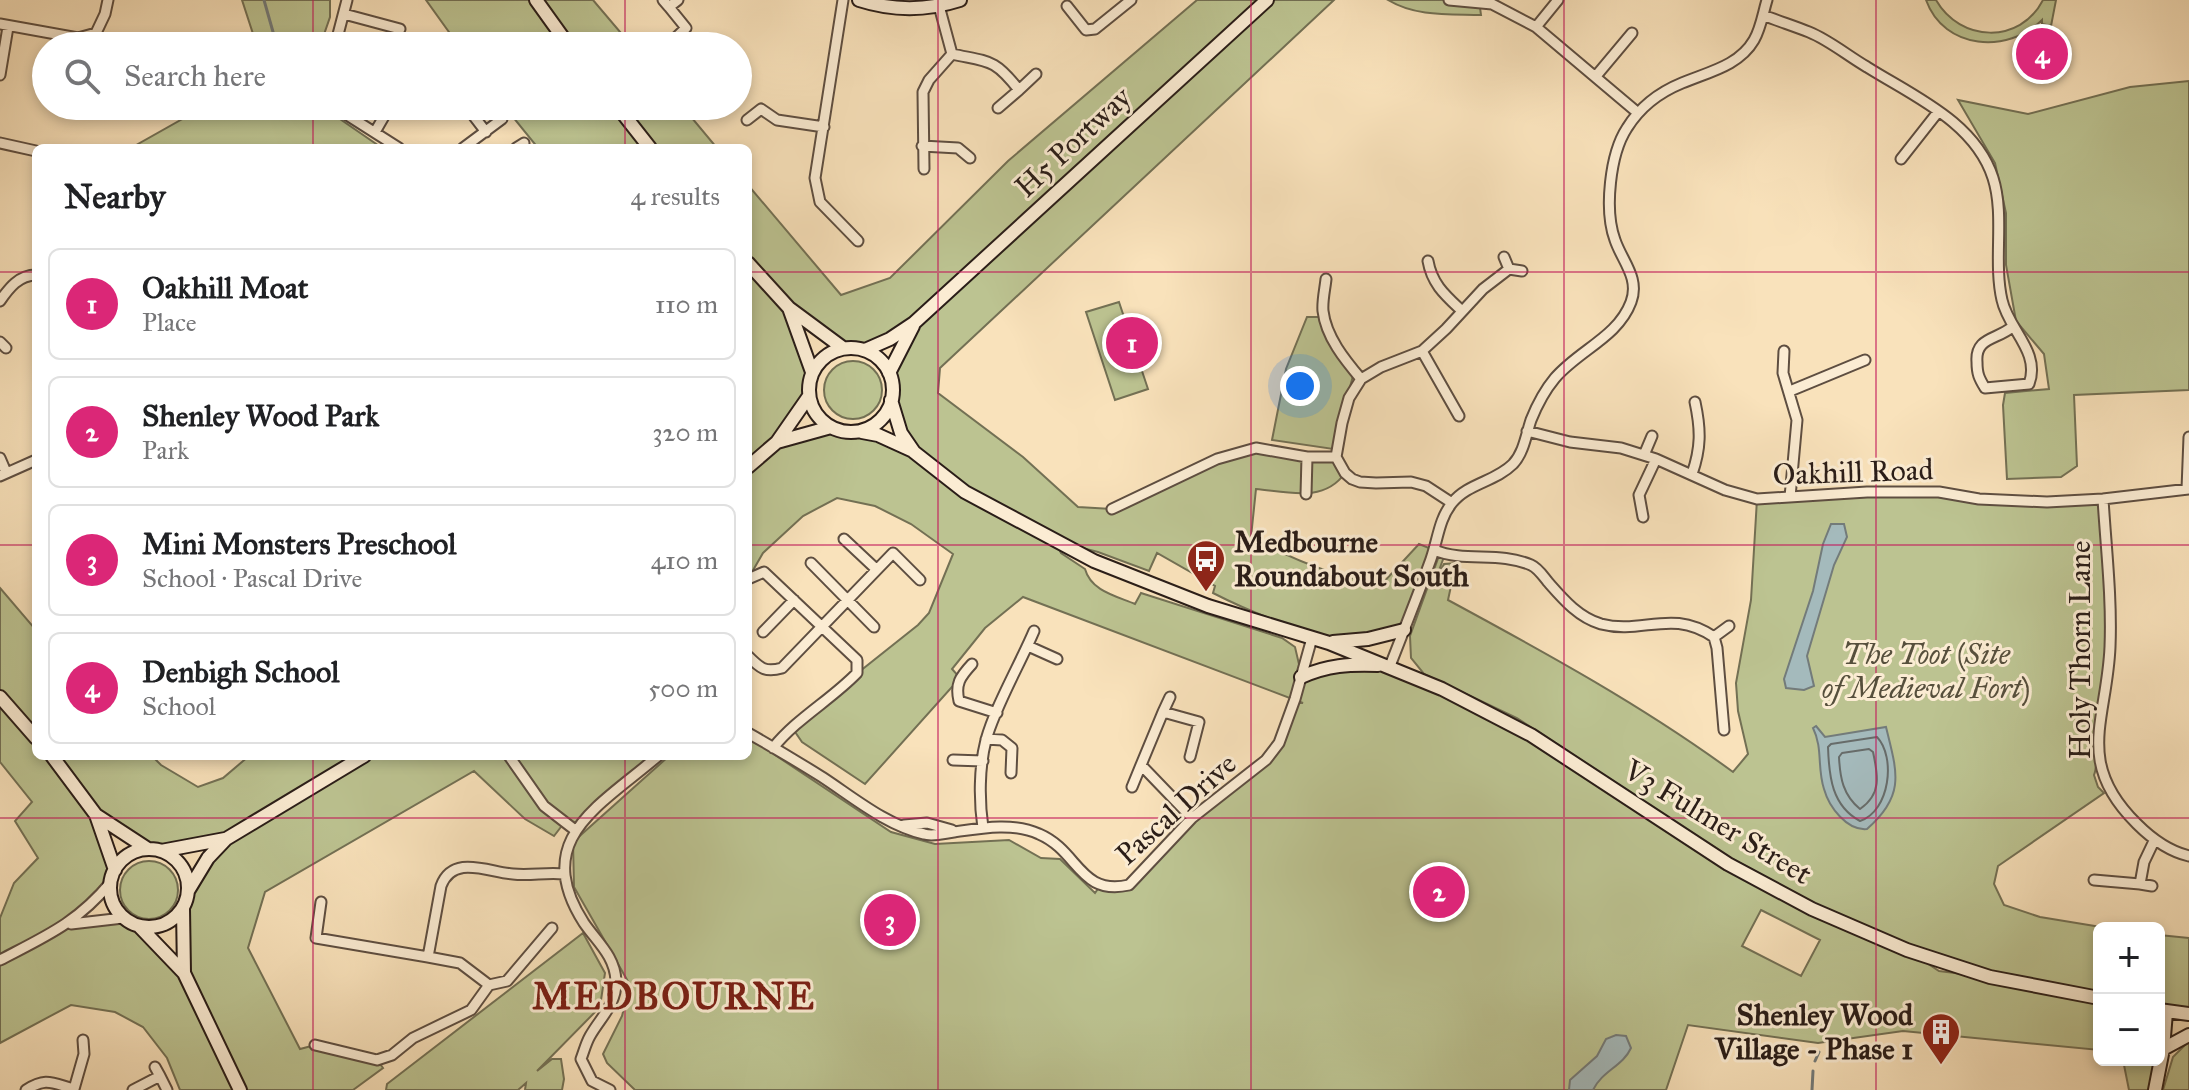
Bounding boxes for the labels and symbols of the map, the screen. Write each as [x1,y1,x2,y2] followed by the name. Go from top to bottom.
[2016,24,2068,84] pin: 4
[1007,78,1139,205] street label: H5 Portway
[1106,313,1158,373] pin: 1
[1280,366,1320,406] your location
[1772,451,1934,493] street label: Oakhill Road
[1234,524,1469,594] place label: Medbourne Roundabout South
[1185,538,1227,593] bus stop icon: Medbourne Roundabout South
[2062,541,2098,759] street label: Holy Thorn Lane
[1822,636,2030,707] park label: The Toot (Site of Medieval Fort)
[1108,746,1244,872] street label: Pascal Drive
[1617,751,1819,892] street label: V3 Fulmer Street
[1413,862,1465,922] pin: 2
[864,890,916,950] pin: 3
[532,973,816,1019] district label: MEDBOURNE
[1714,997,1914,1067] place label: Shenley Wood Village - Phase 1
[1920,1011,1962,1066] building icon: Shenley Wood Village - Phase 1

